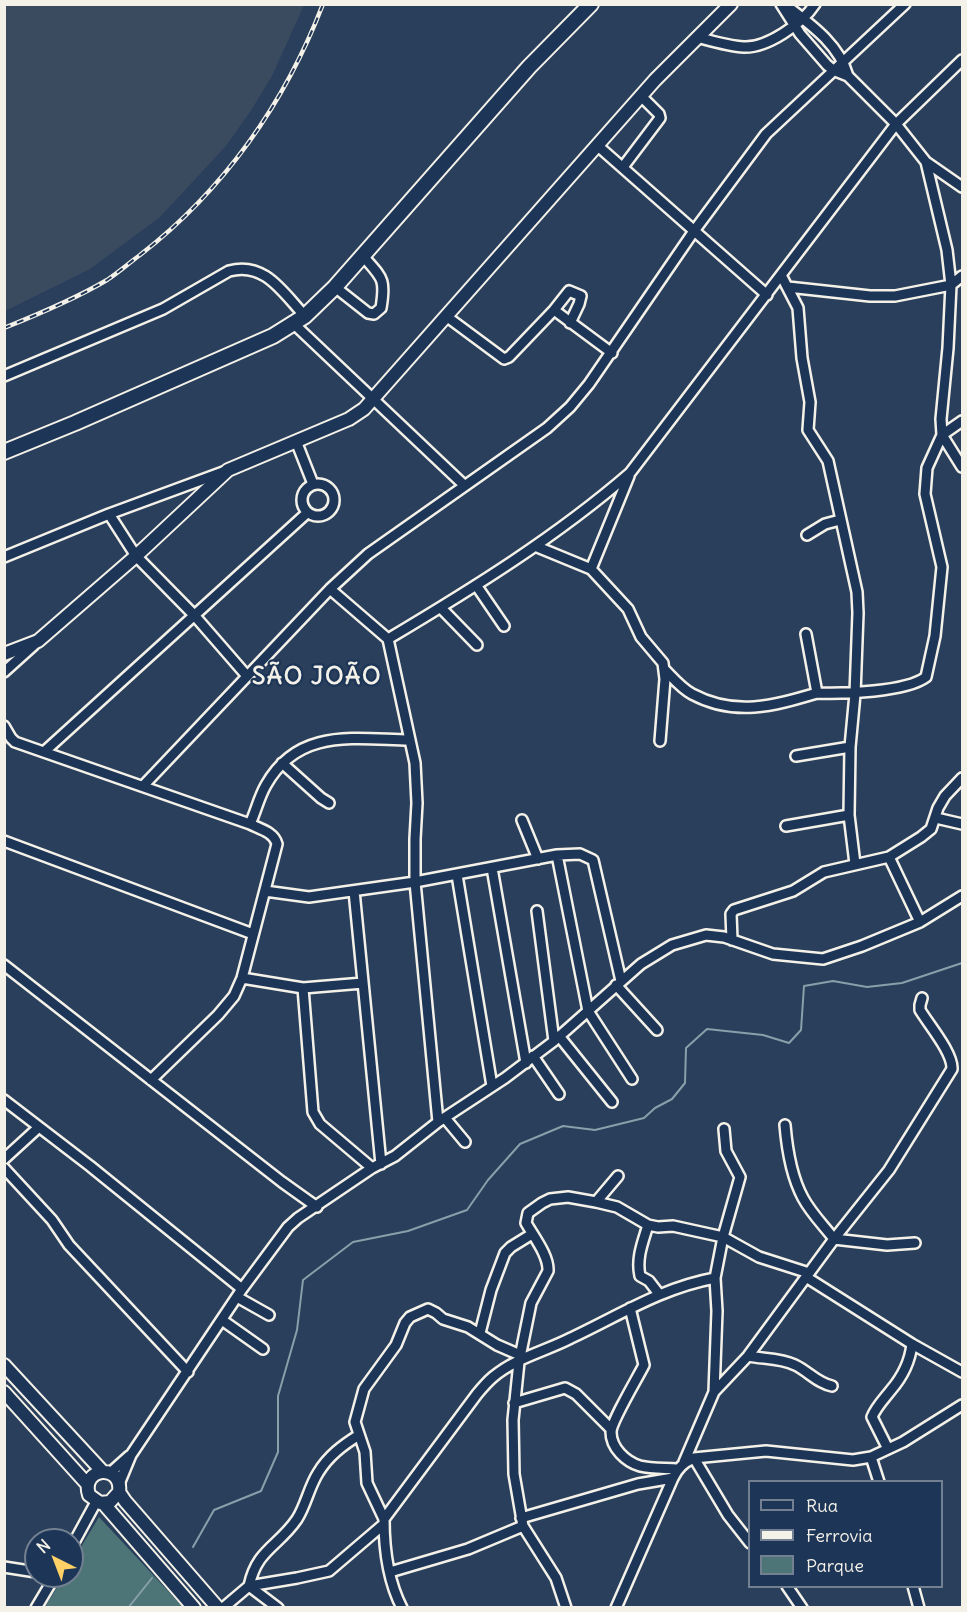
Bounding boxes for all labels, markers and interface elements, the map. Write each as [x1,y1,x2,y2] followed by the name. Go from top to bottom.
[252,663,382,691] district label: SÃO JOÃO
[748,1480,943,1588] legend
[806,1494,838,1517] text: Rua
[806,1524,873,1547] text: Ferrovia
[24,1528,84,1588] north arrow
[32,1535,54,1557] text: N
[806,1554,864,1577] text: Parque

